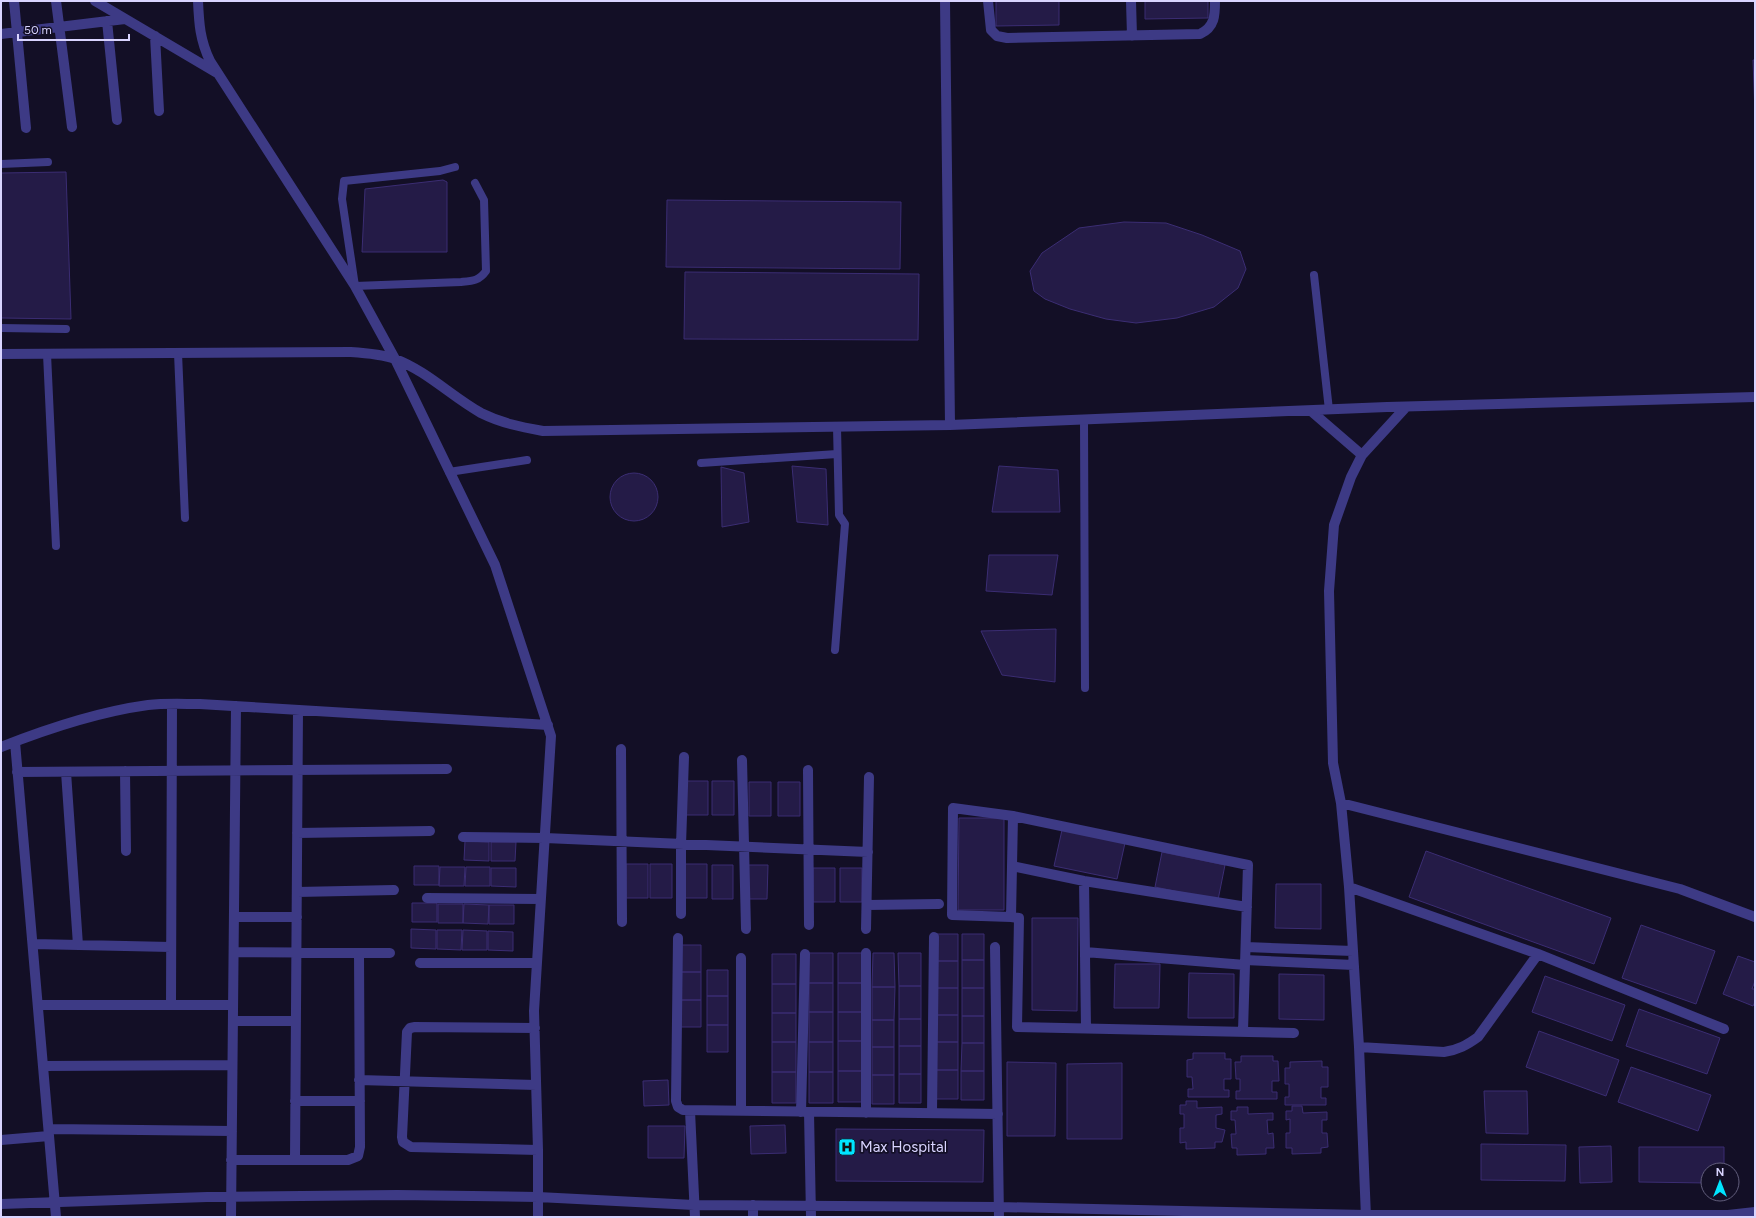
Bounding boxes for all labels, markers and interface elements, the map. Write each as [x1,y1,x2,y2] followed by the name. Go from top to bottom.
[18,16,129,42] scale bar
[24,23,52,37] text: 50 m
[837,1137,857,1157] hospital icon: Max Hospital
[860,1138,947,1156] place label: Max Hospital
[1700,1162,1740,1202] north arrow
[1716,1166,1724,1179] text: N

